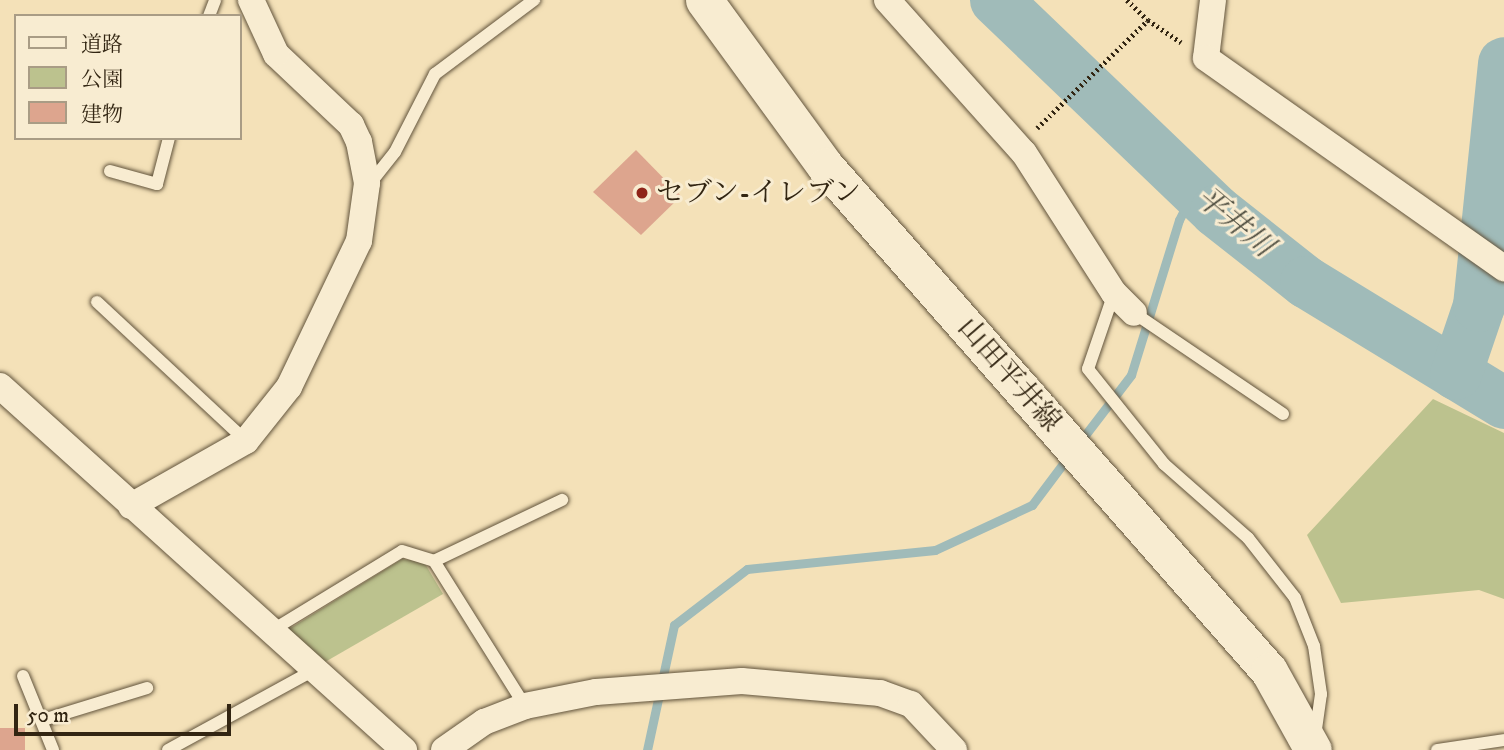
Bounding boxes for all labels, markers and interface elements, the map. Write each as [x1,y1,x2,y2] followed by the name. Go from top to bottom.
[14,14,242,140] legend
[81,32,123,58] text: 道路
[81,67,123,93] text: 公園
[81,102,123,128] text: 建物
[656,176,863,210] place label: セブン-イレブン
[1188,180,1280,266] water label: 平井川
[634,185,650,201] marker: セブン-イレブン
[950,311,1068,439] street label: 山田平井線
[18,690,234,734] scale bar
[27,703,69,729] text: 50 m

